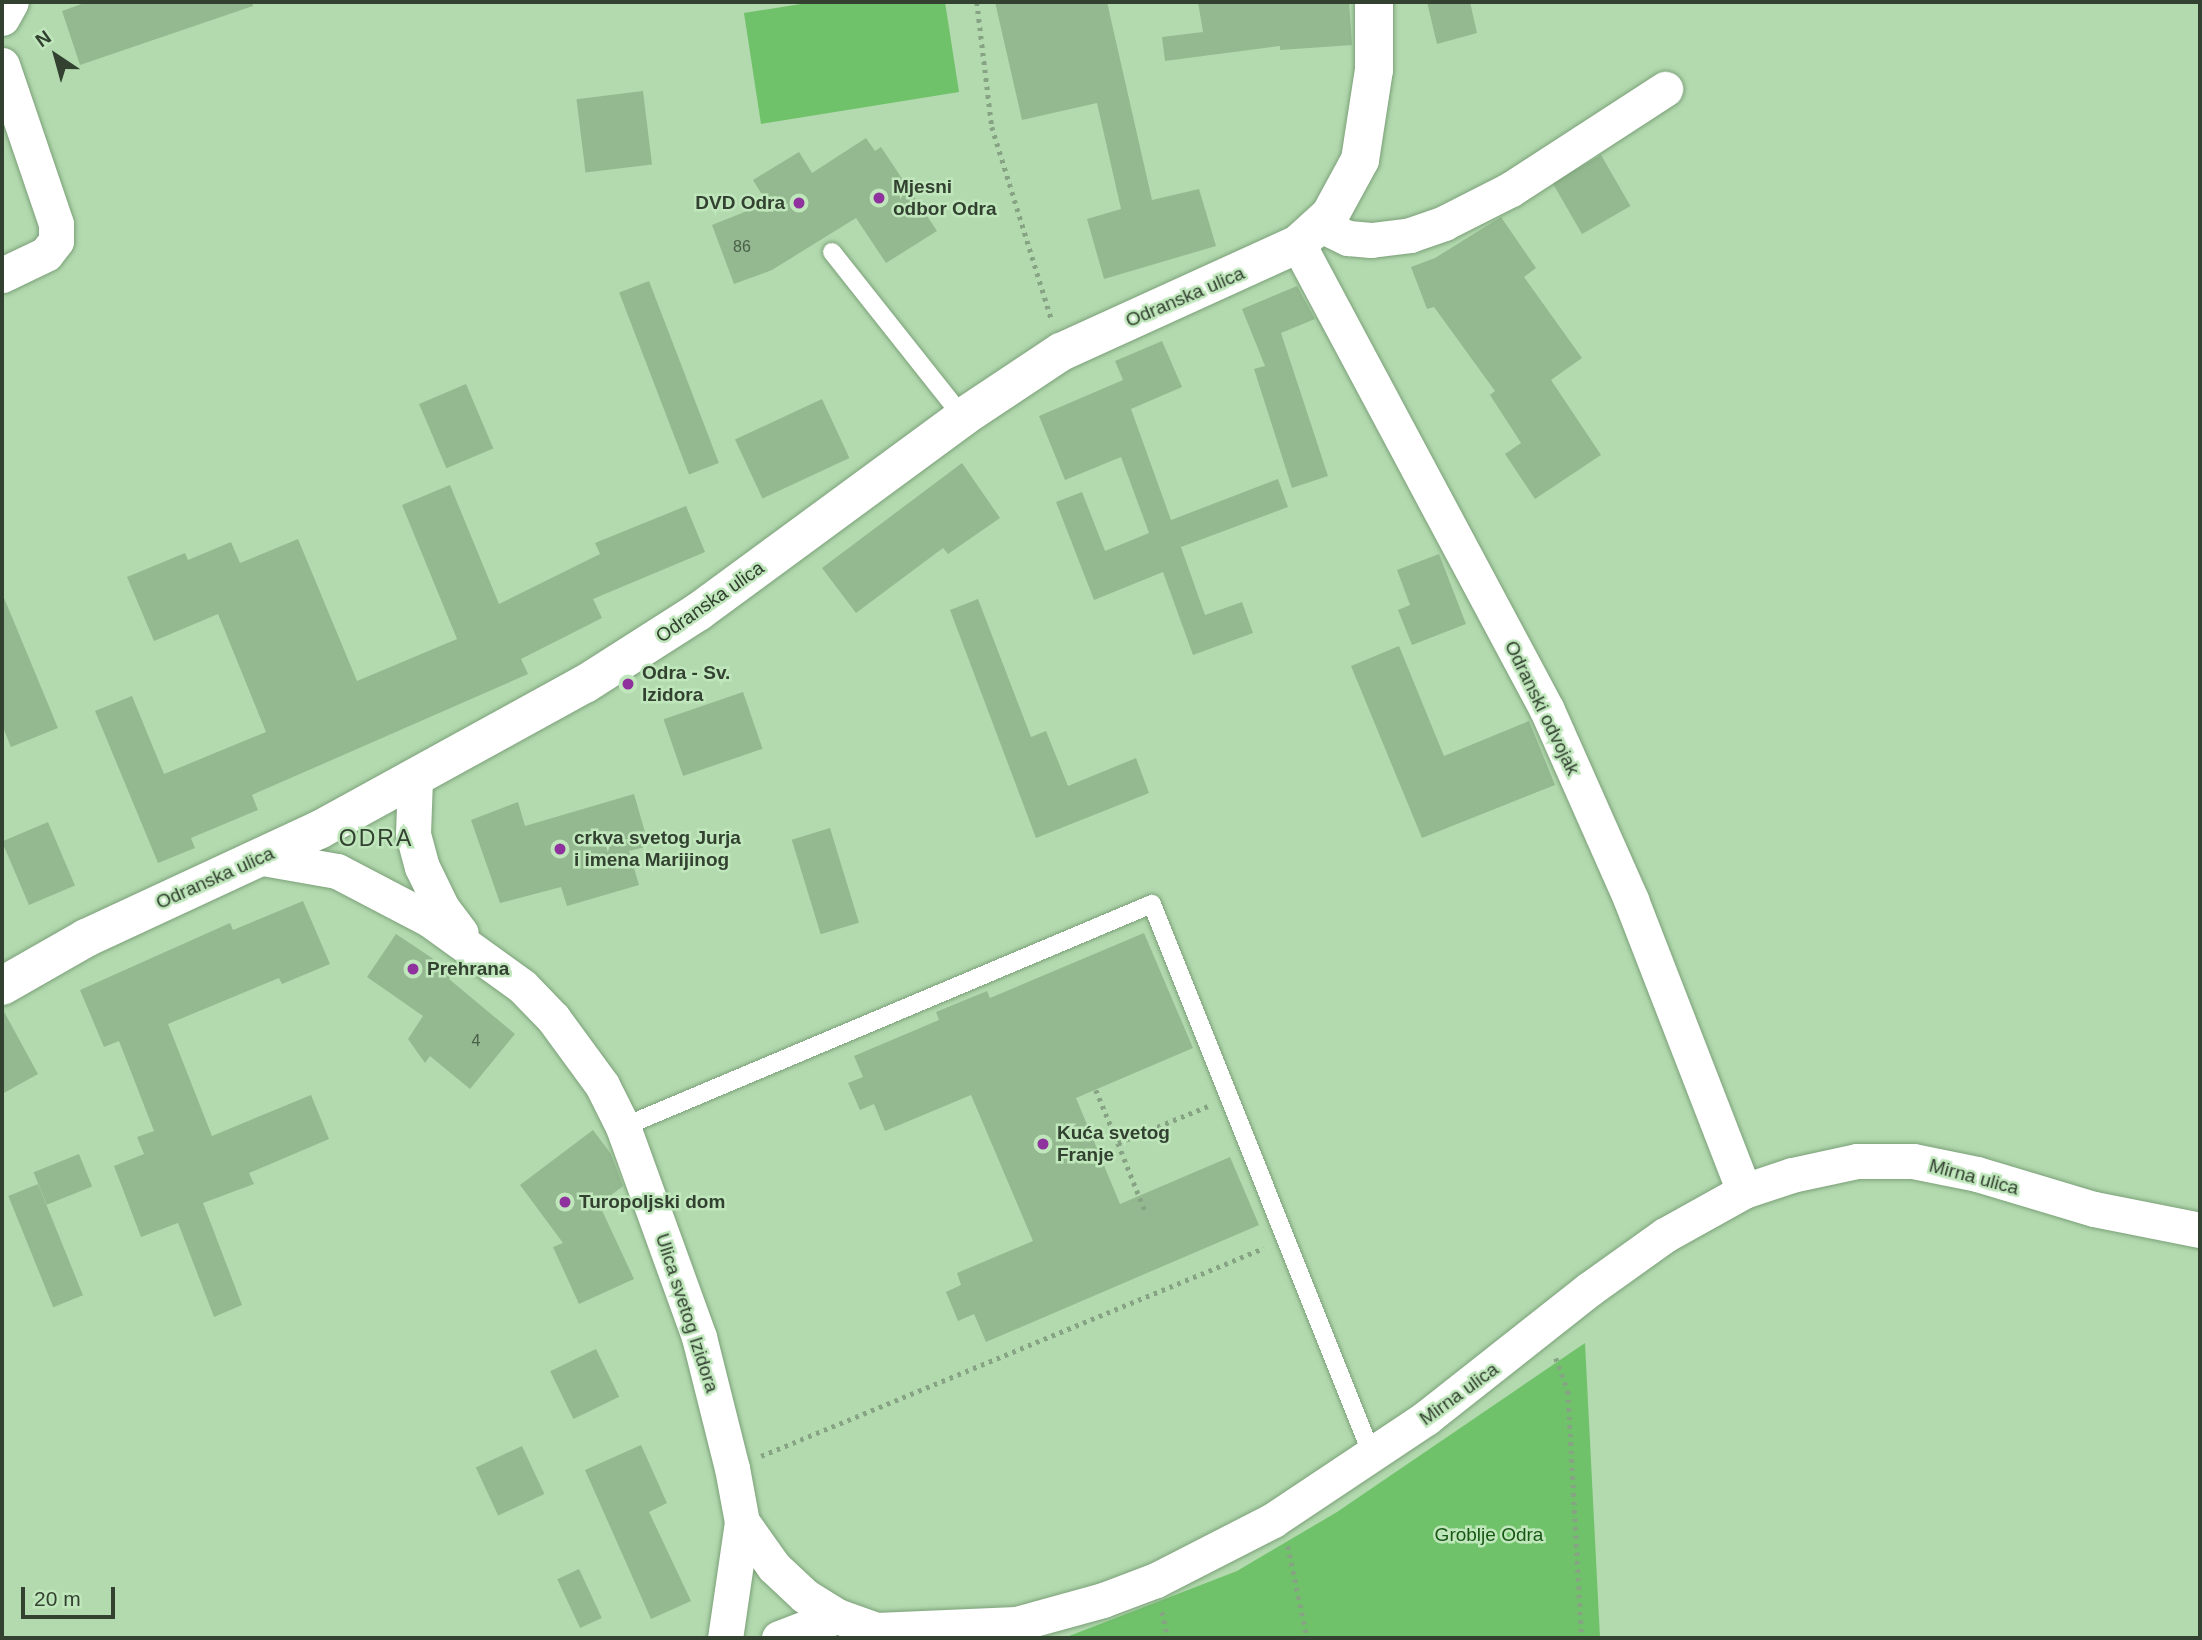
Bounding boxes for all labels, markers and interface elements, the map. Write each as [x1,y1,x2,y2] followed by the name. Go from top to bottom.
[21,21,91,91] north arrow
[32,26,55,51] text: N
[893,176,996,220] place label: Mjesni odbor Odra
[871,190,887,206] marker: Mjesni odbor Odra
[695,192,785,214] place label: DVD Odra
[791,195,807,211] marker: DVD Odra
[733,237,751,257] house number: 86
[1122,262,1248,332] street label: Odranska ulica
[652,556,768,648] street label: Odranska ulica
[1500,637,1584,779] street label: Odranski odvojak
[642,662,730,706] place label: Odra - Sv. Izidora
[620,676,636,692] marker: Odra - Sv. Izidora
[339,824,413,852] district label: ODRA
[574,827,741,871] place label: crkva svetog Jurja i imena Marijinog
[552,841,568,857] marker: crkva svetog Jurja i imena Marijinog
[152,842,278,914] street label: Odranska ulica
[427,958,509,980] place label: Prehrana
[405,961,421,977] marker: Prehrana
[472,1031,480,1051] house number: 4
[1057,1122,1170,1166] place label: Kuća svetog Franje
[1035,1136,1051,1152] marker: Kuća svetog Franje
[1927,1154,2021,1200] street label: Mirna ulica
[579,1191,725,1213] place label: Turopoljski dom
[557,1194,573,1210] marker: Turopoljski dom
[651,1231,723,1395] street label: Ulica svetog Izidora
[1415,1358,1503,1430] street label: Mirna ulica
[1435,1524,1543,1546] park label: Groblje Odra
[24,1574,119,1618] scale bar
[34,1587,81,1610] text: 20 m

